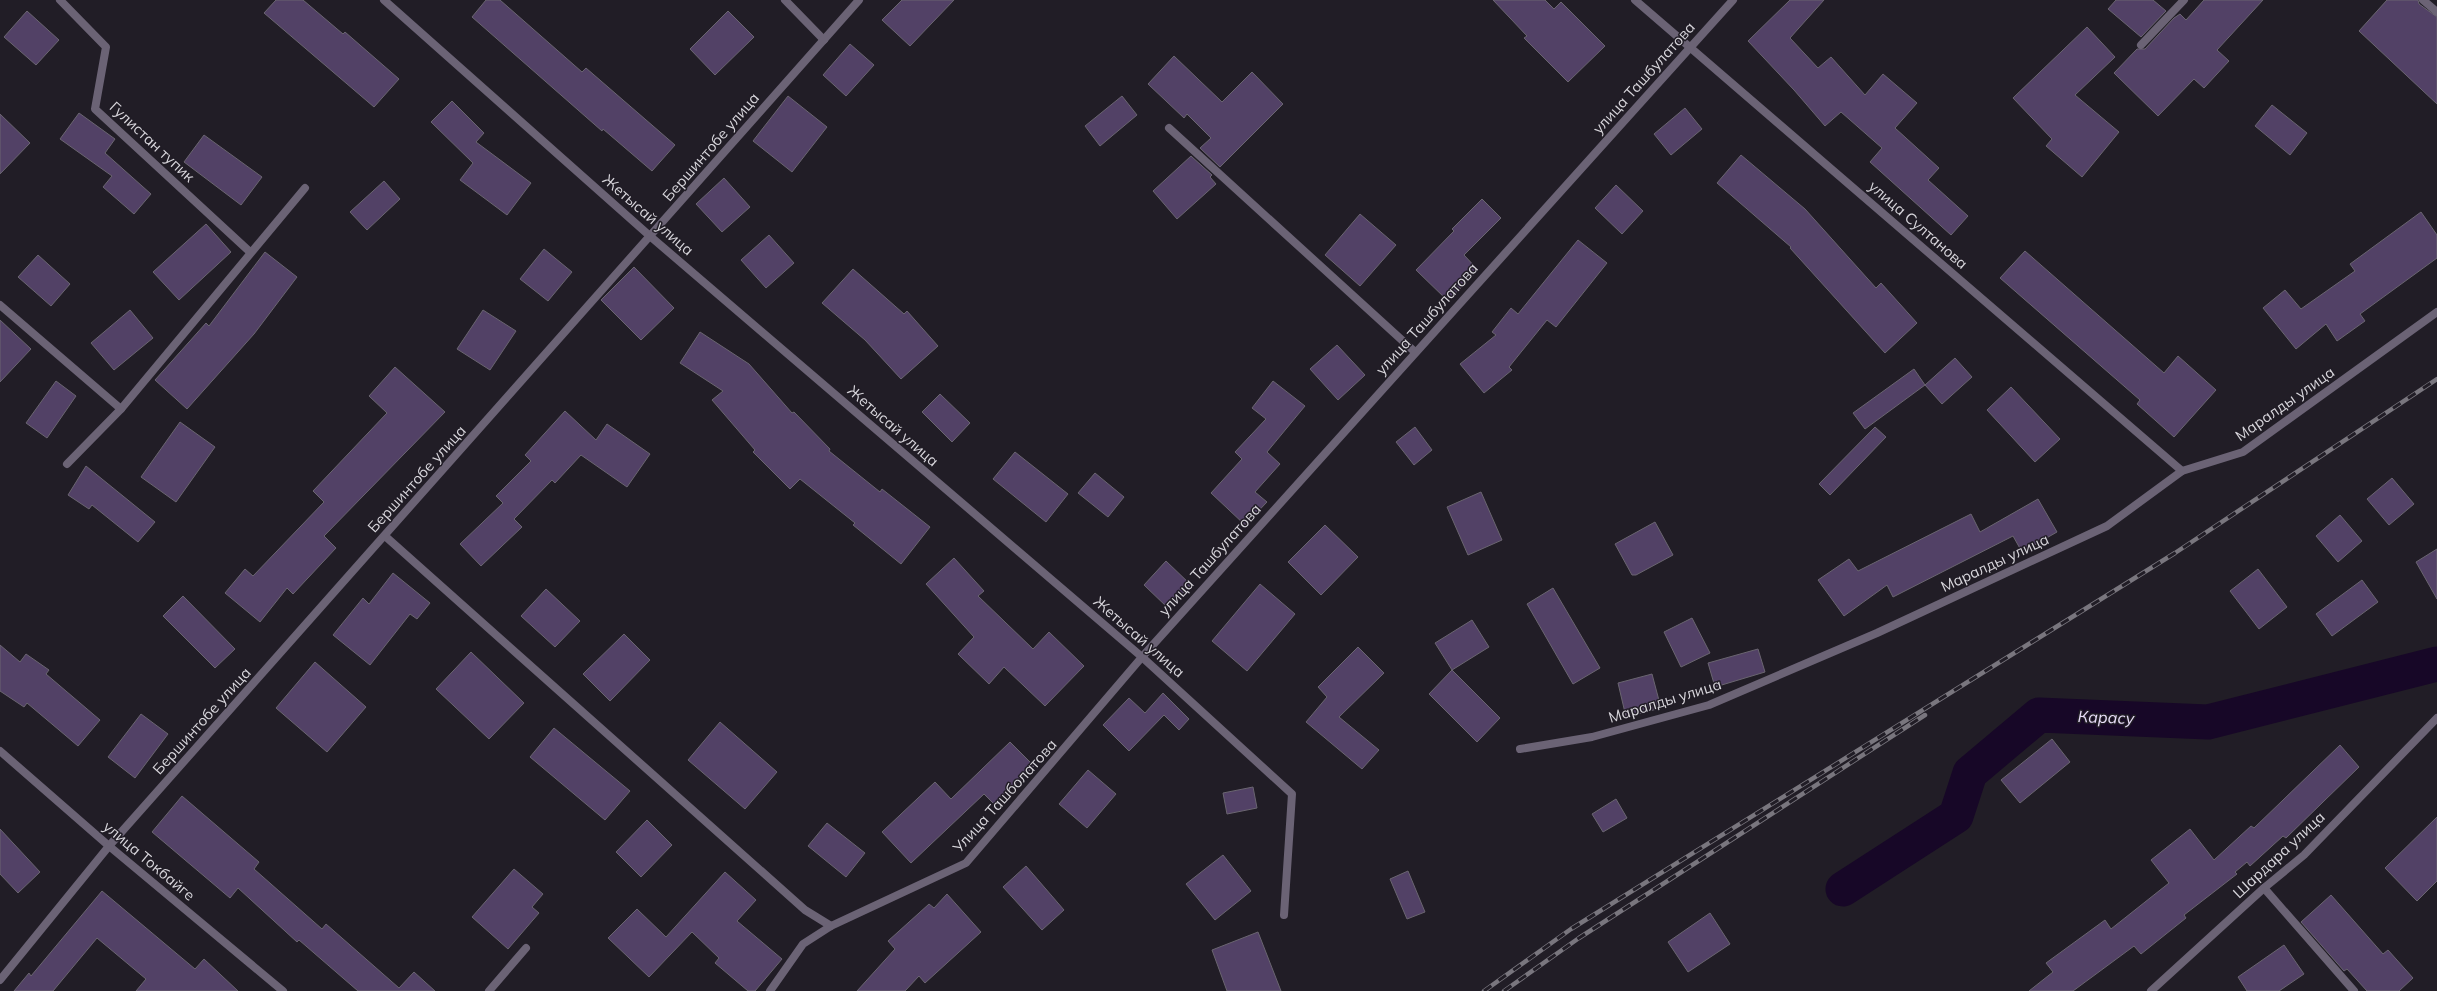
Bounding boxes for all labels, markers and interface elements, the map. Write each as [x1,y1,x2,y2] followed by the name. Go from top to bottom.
[1588,18,1699,138] street label: улица Ташбулатова
[658,88,763,205] street label: Бершинтобе улица
[106,97,200,187] street label: Гулистан тупик
[599,170,698,259] street label: Жетысай улица
[1865,176,1972,273] street label: улица Султанова
[1371,259,1482,379] street label: улица Ташбулатова
[2231,362,2338,445] street label: Маралды улица
[844,381,943,470] street label: Жетысай улица
[363,421,470,536] street label: Бершинтобе улица
[1154,500,1265,620] street label: улица Ташбулатова
[1938,529,2052,596] street label: Маралды улица
[1090,592,1189,681] street label: Жетысай улица
[148,663,255,778] street label: Бершинтобе улица
[1606,674,1724,727] street label: Маралды улица
[2077,706,2136,728] water label: Карасу
[948,735,1061,857] street label: Улица Ташболатова
[2229,807,2329,902] street label: Шардара улица
[100,817,199,905] street label: улица Токбайге

